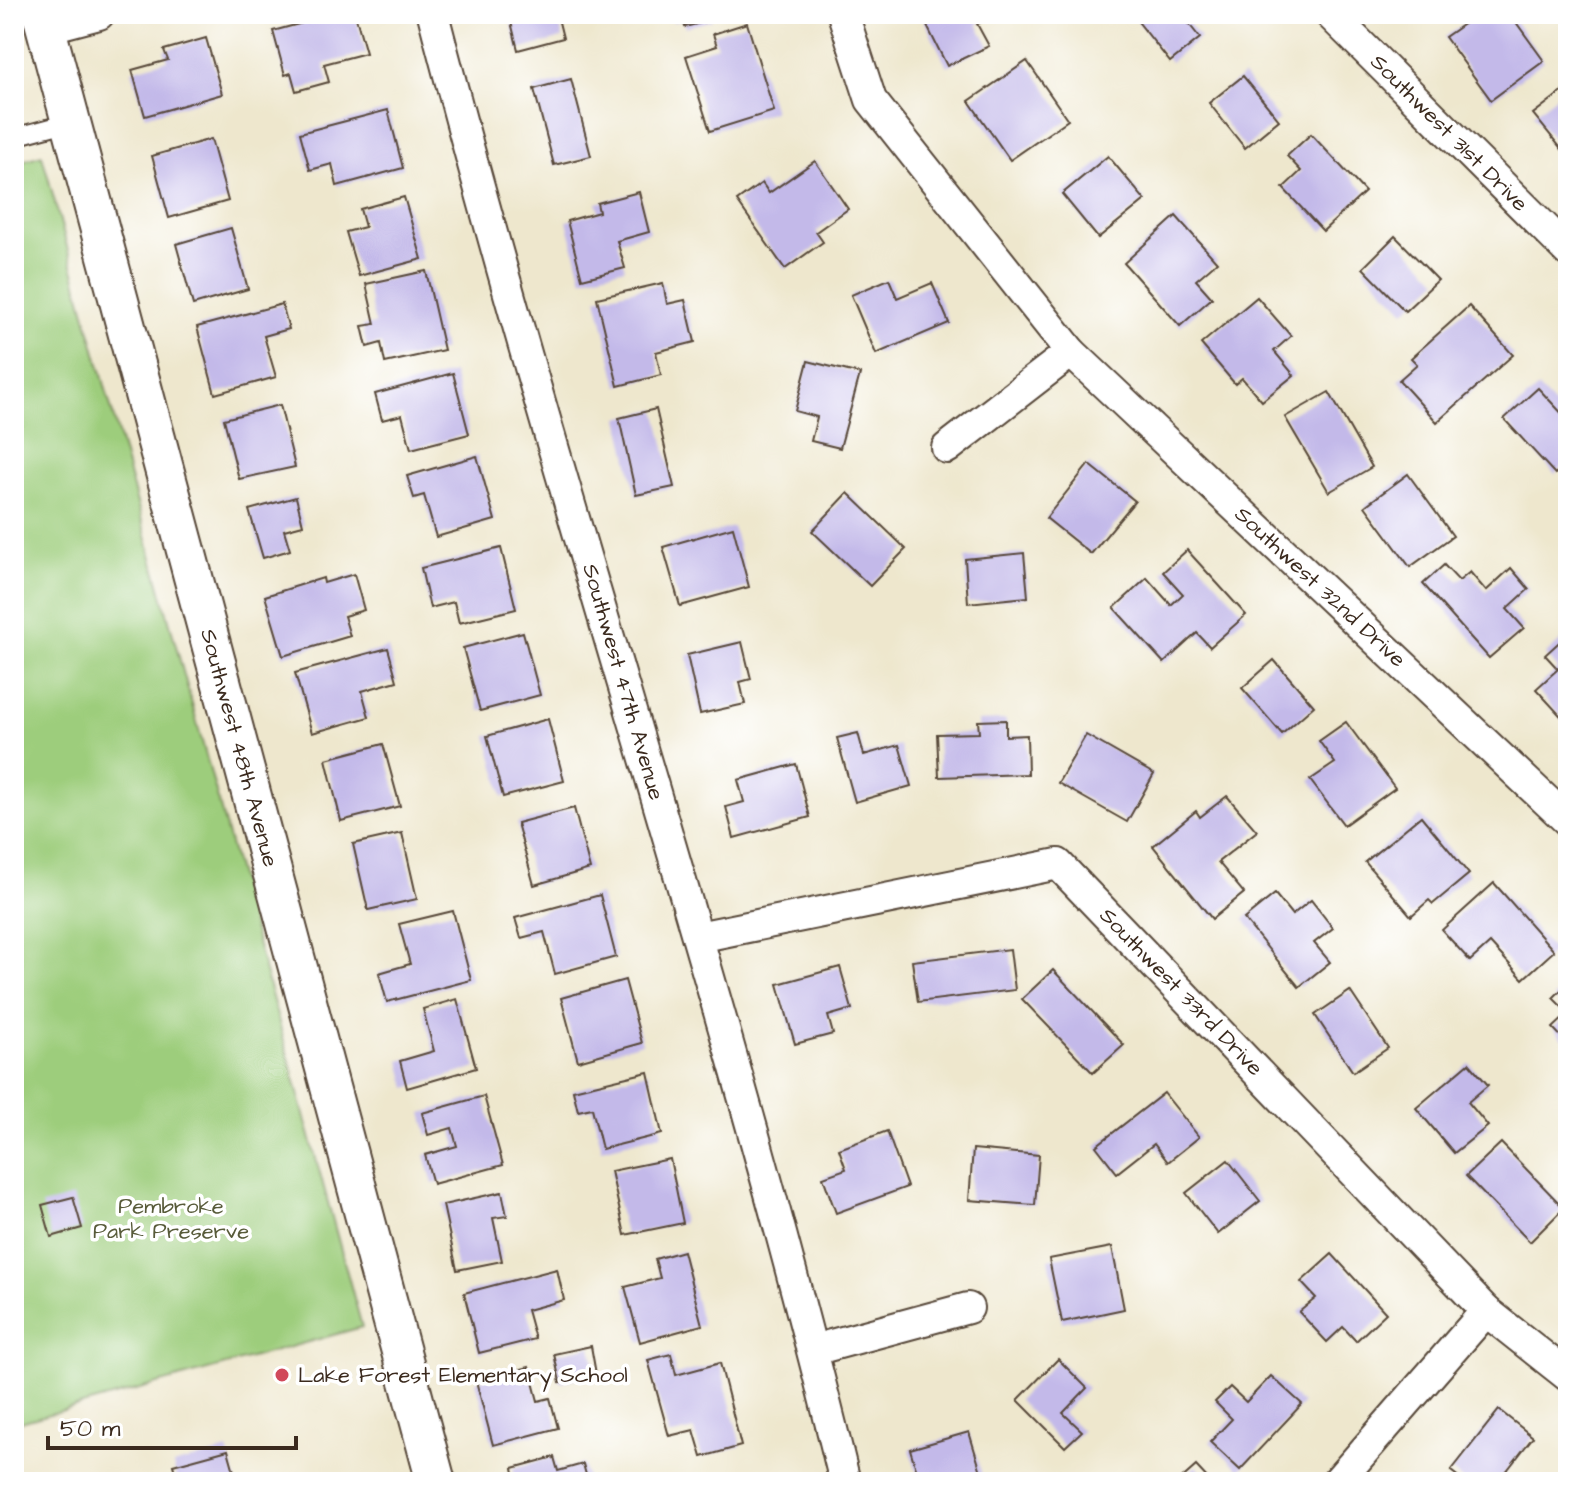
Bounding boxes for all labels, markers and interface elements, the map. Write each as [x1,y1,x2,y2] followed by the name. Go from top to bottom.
[1363,47,1535,219] street label: Southwest 31st Drive
[1228,499,1412,675] street label: Southwest 32nd Drive
[574,560,672,804] street label: Southwest 47th Avenue
[192,626,286,871] street label: Southwest 48th Avenue
[1092,901,1270,1083] street label: Southwest 33rd Drive
[93,1191,249,1247] park label: Pembroke Park Preserve
[298,1360,628,1392] place label: Lake Forest Elementary School
[273,1366,291,1384] marker: Lake Forest Elementary School
[48,1400,296,1450] scale bar
[60,1412,121,1446] text: 50 m

